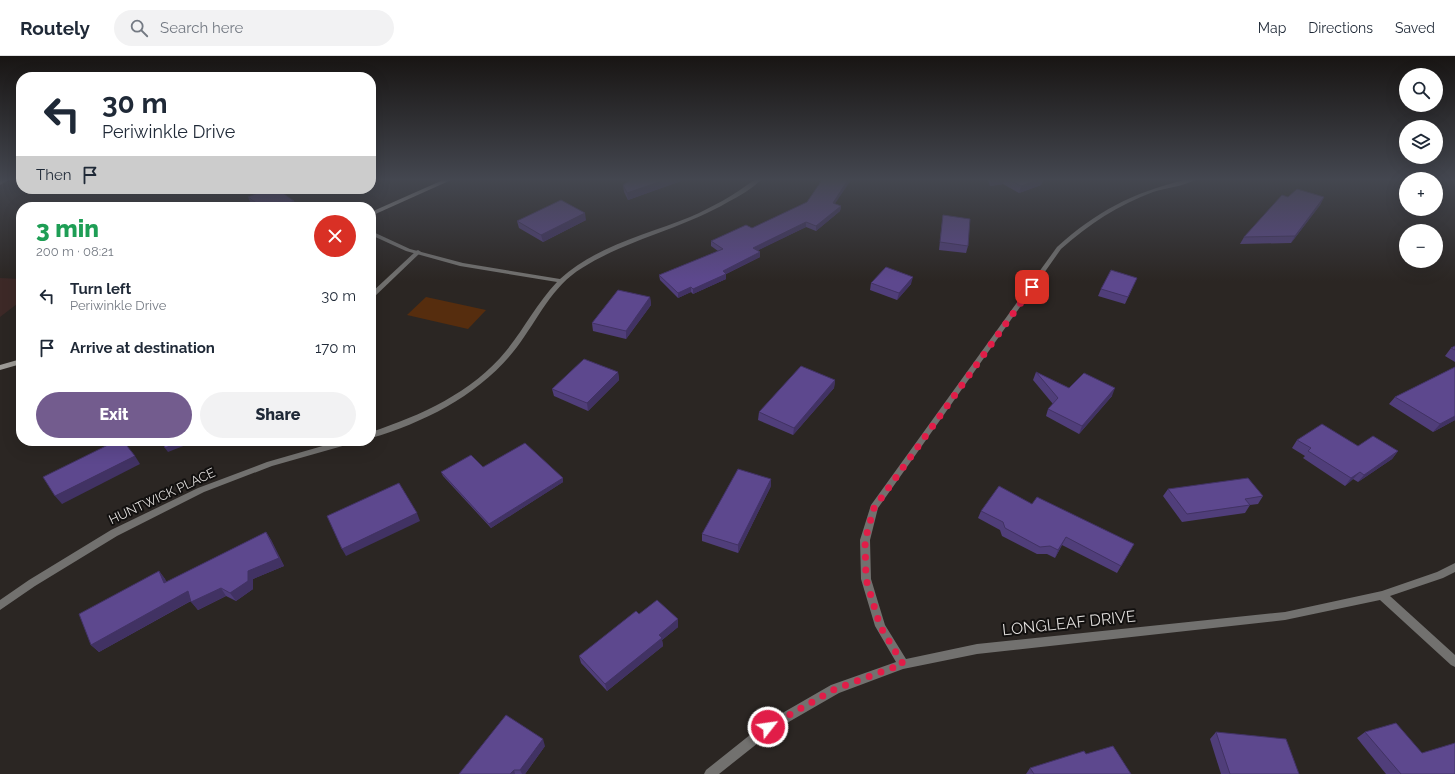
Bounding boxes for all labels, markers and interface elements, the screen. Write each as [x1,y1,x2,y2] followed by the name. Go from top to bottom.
[114,10,394,46] search box
[20,17,90,39] text: Routely
[128,17,150,39] icon: search
[160,19,243,37] text: Search here
[1258,20,1286,36] text: Map
[1308,20,1373,36] text: Directions
[1395,20,1435,36] text: Saved
[1399,68,1443,268] map controls
[1399,68,1443,112] button: search
[102,87,168,120] text: 30 m
[36,88,88,140] icon: left
[1399,120,1443,164] button: layers
[102,121,235,142] text: Periwinkle Drive
[79,164,101,186] icon: arrive
[36,166,71,184] text: Then
[1399,172,1443,216] button: +
[36,214,99,243] text: 3 min
[314,215,356,257] button: close
[1399,224,1443,268] button: −
[36,244,113,259] text: 200 m · 08:21
[1015,270,1049,304] pin
[1021,276,1043,298] icon: arrive
[70,280,131,298] text: Turn left
[36,285,58,307] icon: left
[321,287,356,305] text: 30 m
[70,298,166,313] text: Periwinkle Drive
[36,337,58,359] icon: arrive
[70,339,215,357] text: Arrive at destination
[315,339,356,357] text: 170 m
[36,392,192,438] button: Exit
[200,392,356,438] button: Share
[106,465,218,527] street label: HUNTWICK PLACE
[1001,607,1137,639] street label: LONGLEAF DRIVE
[747,706,789,748] position arrow

